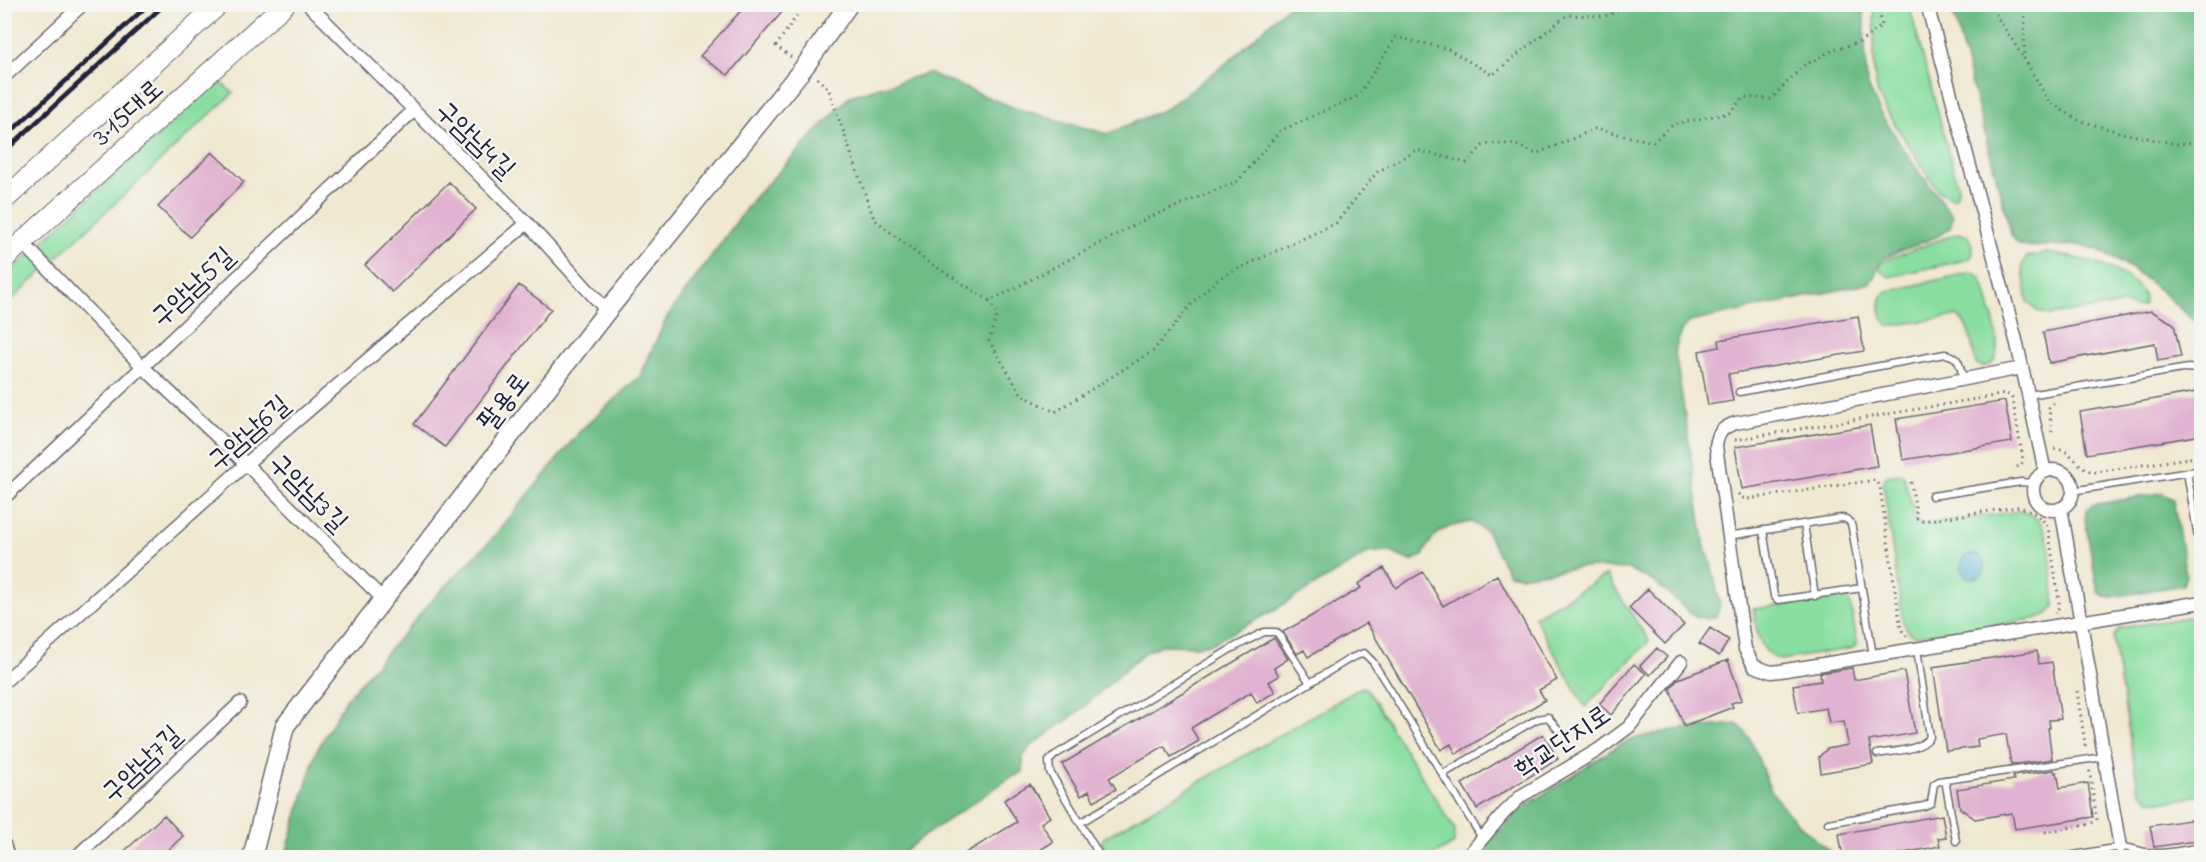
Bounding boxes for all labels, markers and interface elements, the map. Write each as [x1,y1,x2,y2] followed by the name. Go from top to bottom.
[84,71,173,157] street label: 3·15대로
[425,93,523,189] street label: 구암남4길
[143,238,245,337] street label: 구암남5길
[470,365,540,440] street label: 팔용로
[200,387,300,481] street label: 구암남6길
[259,445,356,542] street label: 구암남3길
[1507,697,1619,790] street label: 학교단지로
[94,717,192,813] street label: 구암남7길

